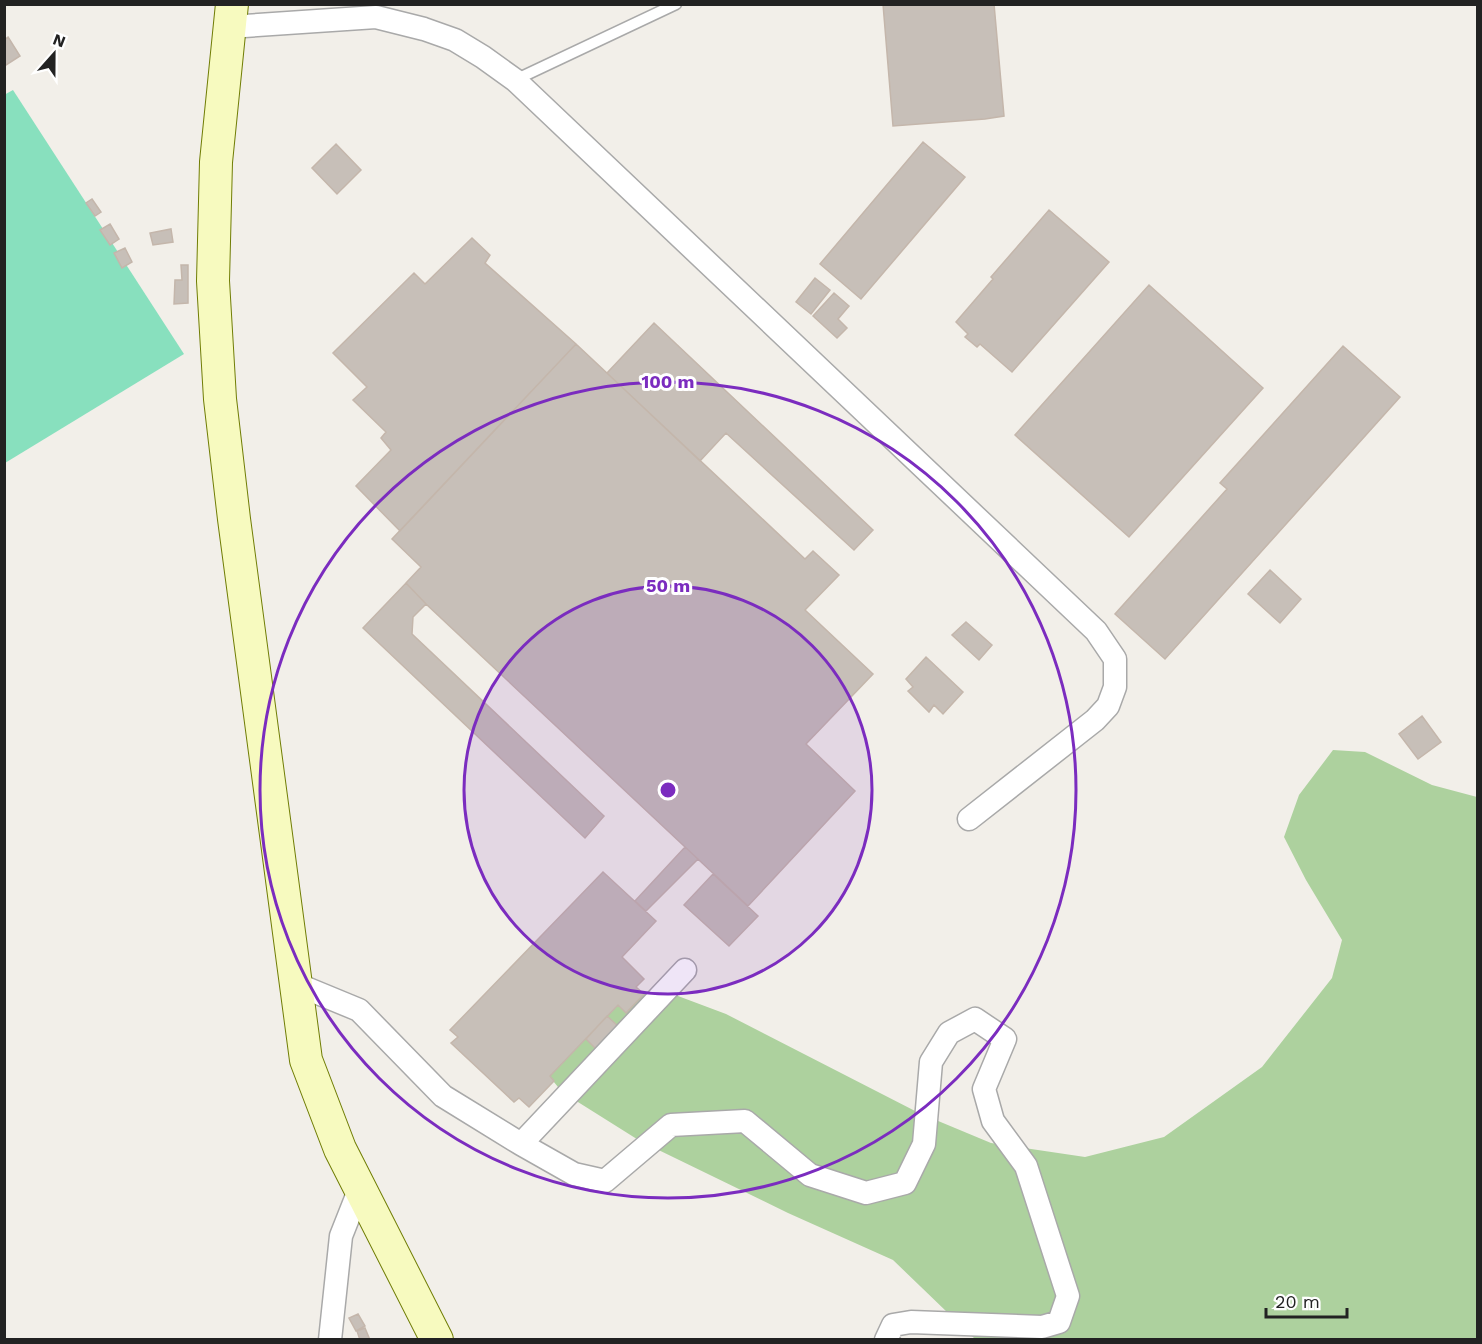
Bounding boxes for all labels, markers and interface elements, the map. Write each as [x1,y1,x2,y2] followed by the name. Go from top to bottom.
[24,24,84,84] north arrow
[50,29,68,51] text: N
[641,371,695,392] text: 100 m
[646,575,690,596] text: 50 m
[658,780,678,800] centre of rings
[1266,1281,1347,1319] scale bar
[1275,1291,1320,1312] text: 20 m

